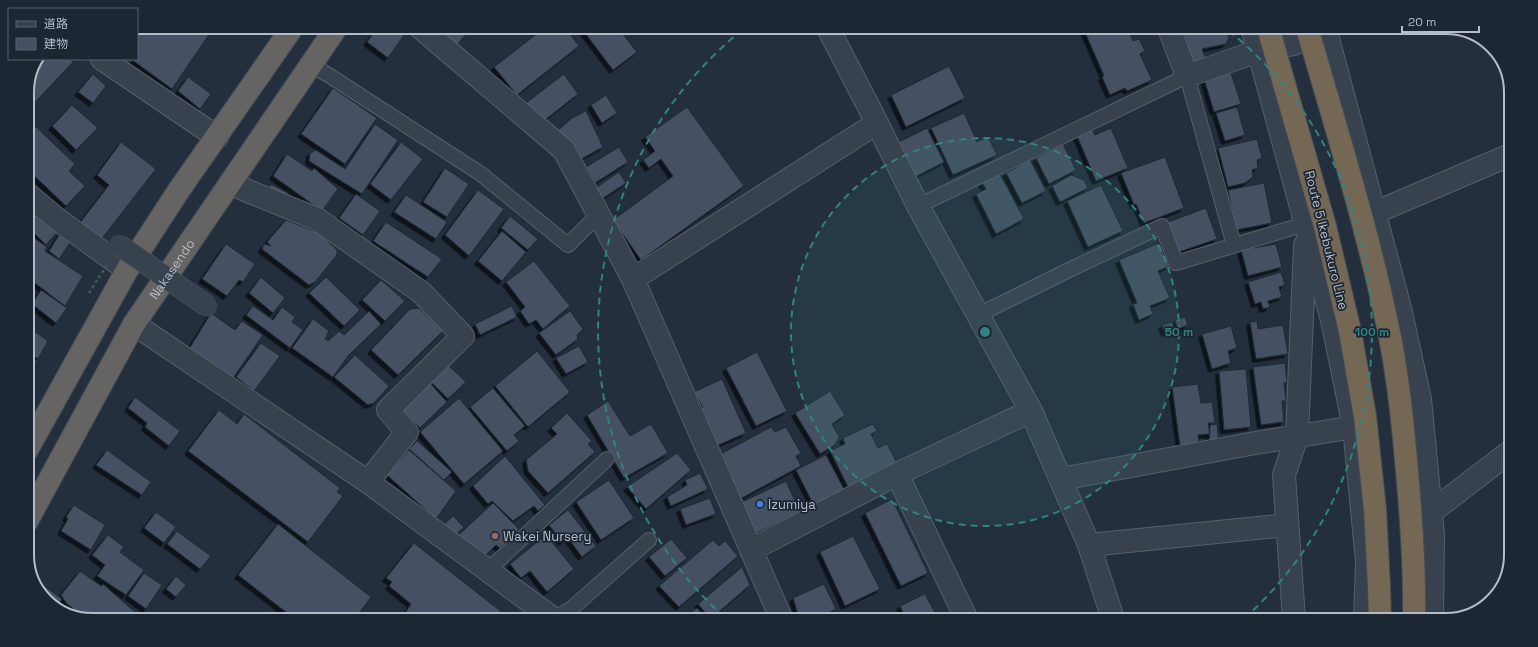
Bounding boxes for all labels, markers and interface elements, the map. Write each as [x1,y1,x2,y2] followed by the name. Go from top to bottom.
[8,8,138,60] legend
[1402,8,1479,34] scale bar
[1408,14,1436,30] text: 20 m
[44,16,68,32] text: 道路
[44,36,68,52] text: 建物
[1301,169,1352,312] street label: Route 5 Ikebukuro Line
[145,236,199,303] street label: Nakasendo
[1165,324,1193,340] text: 50 m
[1355,324,1389,340] text: 100 m
[978,325,992,339] centre of rings
[768,496,816,513] place label: Izumiya
[755,499,765,509] marker: Izumiya
[503,528,591,545] place label: Wakei Nursery
[490,531,500,541] marker: Wakei Nursery

